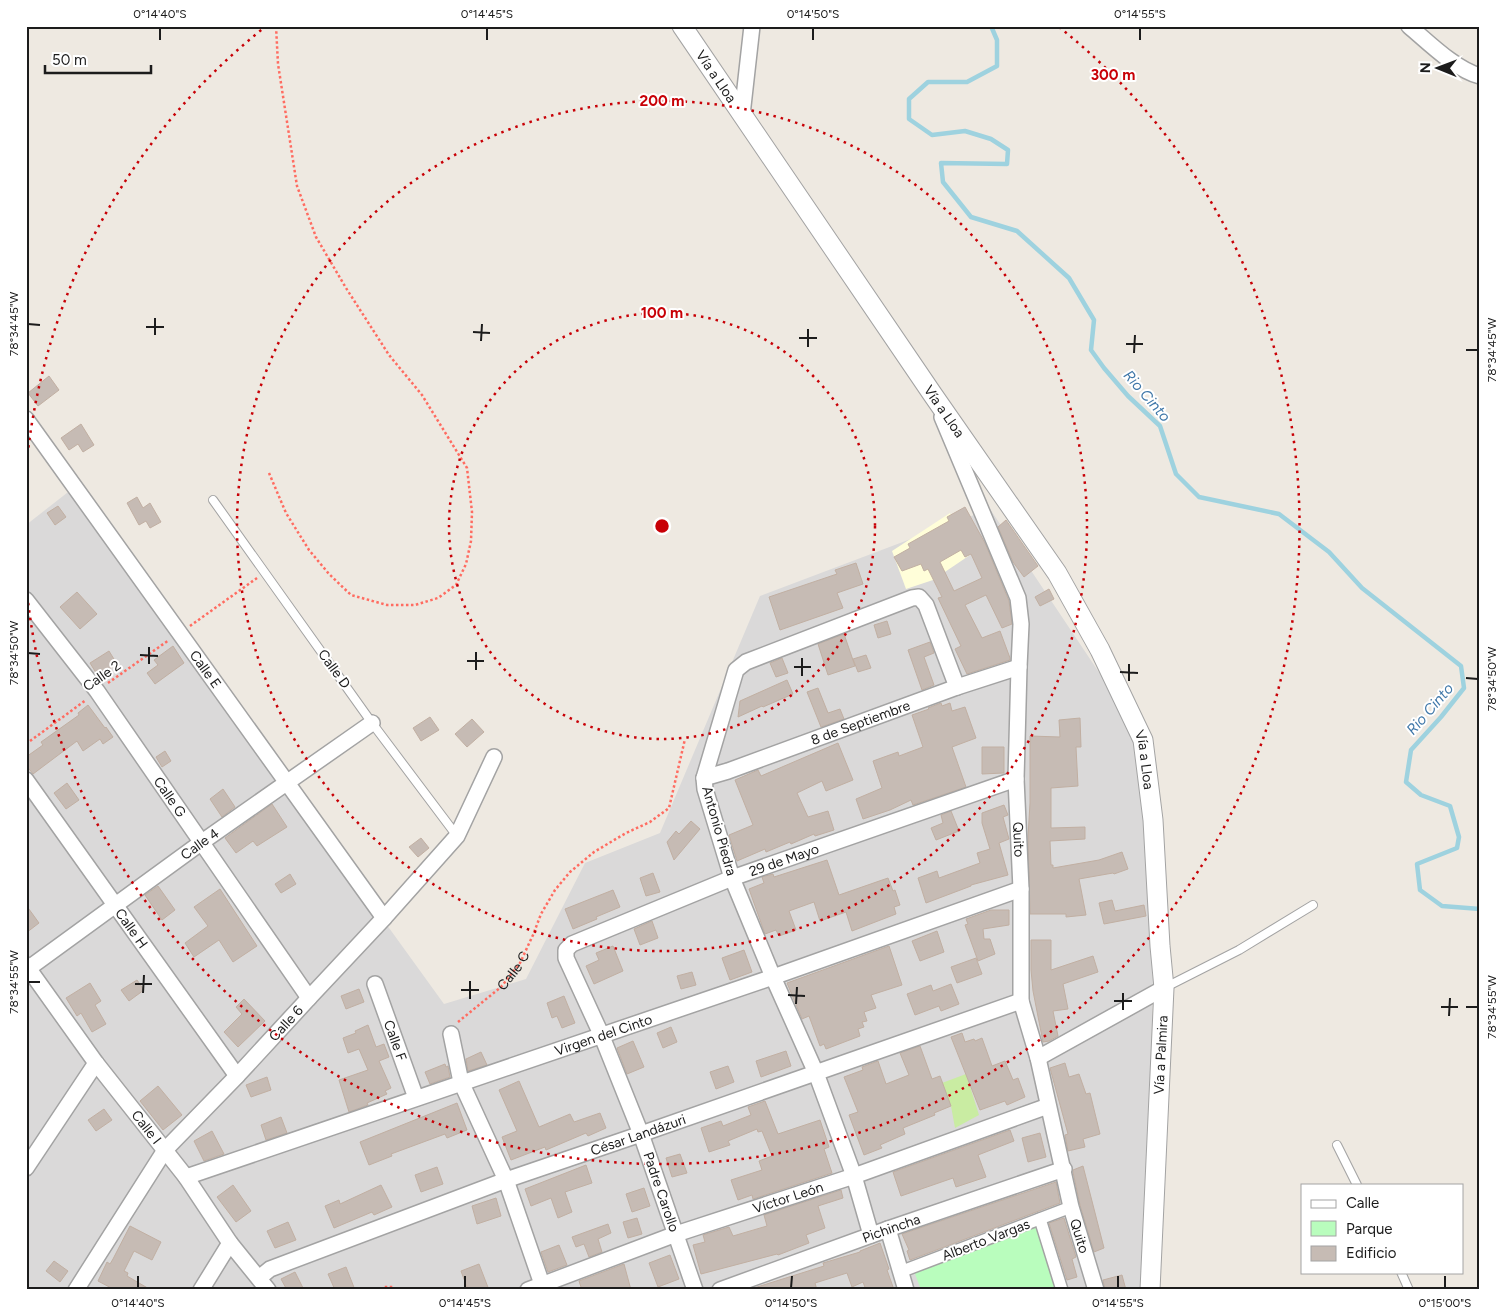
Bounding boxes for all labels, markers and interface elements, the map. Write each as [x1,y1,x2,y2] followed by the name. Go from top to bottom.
[133,7,187,21] text: 0°14'40"S
[461,7,513,21] text: 0°14'45"S
[787,7,839,21] text: 0°14'50"S
[1114,7,1166,21] text: 0°14'55"S
[45,42,151,74] scale bar
[1414,42,1464,92] north arrow
[692,47,740,106] street label: Vía a Lloa
[52,51,87,69] text: 50 m
[1417,62,1434,73] text: N
[1091,66,1135,84] text: 300 m
[640,92,684,110] text: 200 m
[7,291,21,356] text: 78°34'45"W
[641,304,683,322] text: 100 m
[1485,317,1499,382] text: 78°34'45"W
[1120,367,1174,426] water label: Rio Cinto
[920,382,968,441] street label: Vía a Lloa
[653,517,671,535] centre of rings
[7,620,21,685] text: 78°34'50"W
[314,646,354,692] street label: Calle D
[1485,646,1499,711] text: 78°34'50"W
[186,647,225,692] street label: Calle E
[80,657,124,695] street label: Calle 2
[1403,679,1457,738] water label: Rio Cinto
[808,696,913,748] street label: 8 de Septiembre
[1131,727,1158,790] street label: Vía a Lloa
[150,773,190,821] street label: Calle G
[698,784,740,878] street label: Antonio Piedra
[1009,821,1028,857] street label: Quito
[177,824,222,863] street label: Calle 4
[747,840,821,880] street label: 29 de Mayo
[112,905,152,951] street label: Calle H
[493,948,533,994] street label: Calle C
[7,950,21,1014] text: 78°34'55"W
[1485,975,1499,1039] text: 78°34'55"W
[265,1002,306,1045] street label: Calle 6
[552,1010,654,1059] street label: Virgen del Cinto
[1150,1015,1172,1095] street label: Vía a Palmira
[380,1018,411,1064] street label: Calle F
[128,1107,165,1147] street label: Calle I
[588,1110,688,1159] street label: César Landázuri
[639,1150,683,1234] street label: Padre Carollo
[751,1178,825,1217] street label: Víctor León
[1301,1184,1464,1274] legend
[1346,1194,1379,1212] text: Calle
[860,1210,922,1246] street label: Pichincha
[940,1215,1032,1265] street label: Alberto Vargas
[1066,1217,1093,1255] street label: Quito
[1346,1220,1393,1238] text: Parque
[1346,1244,1397,1262] text: Edificio
[111,1296,165,1310] text: 0°14'40"S
[439,1296,491,1310] text: 0°14'45"S
[765,1296,817,1310] text: 0°14'50"S
[1092,1296,1144,1310] text: 0°14'55"S
[1419,1296,1471,1310] text: 0°15'00"S

